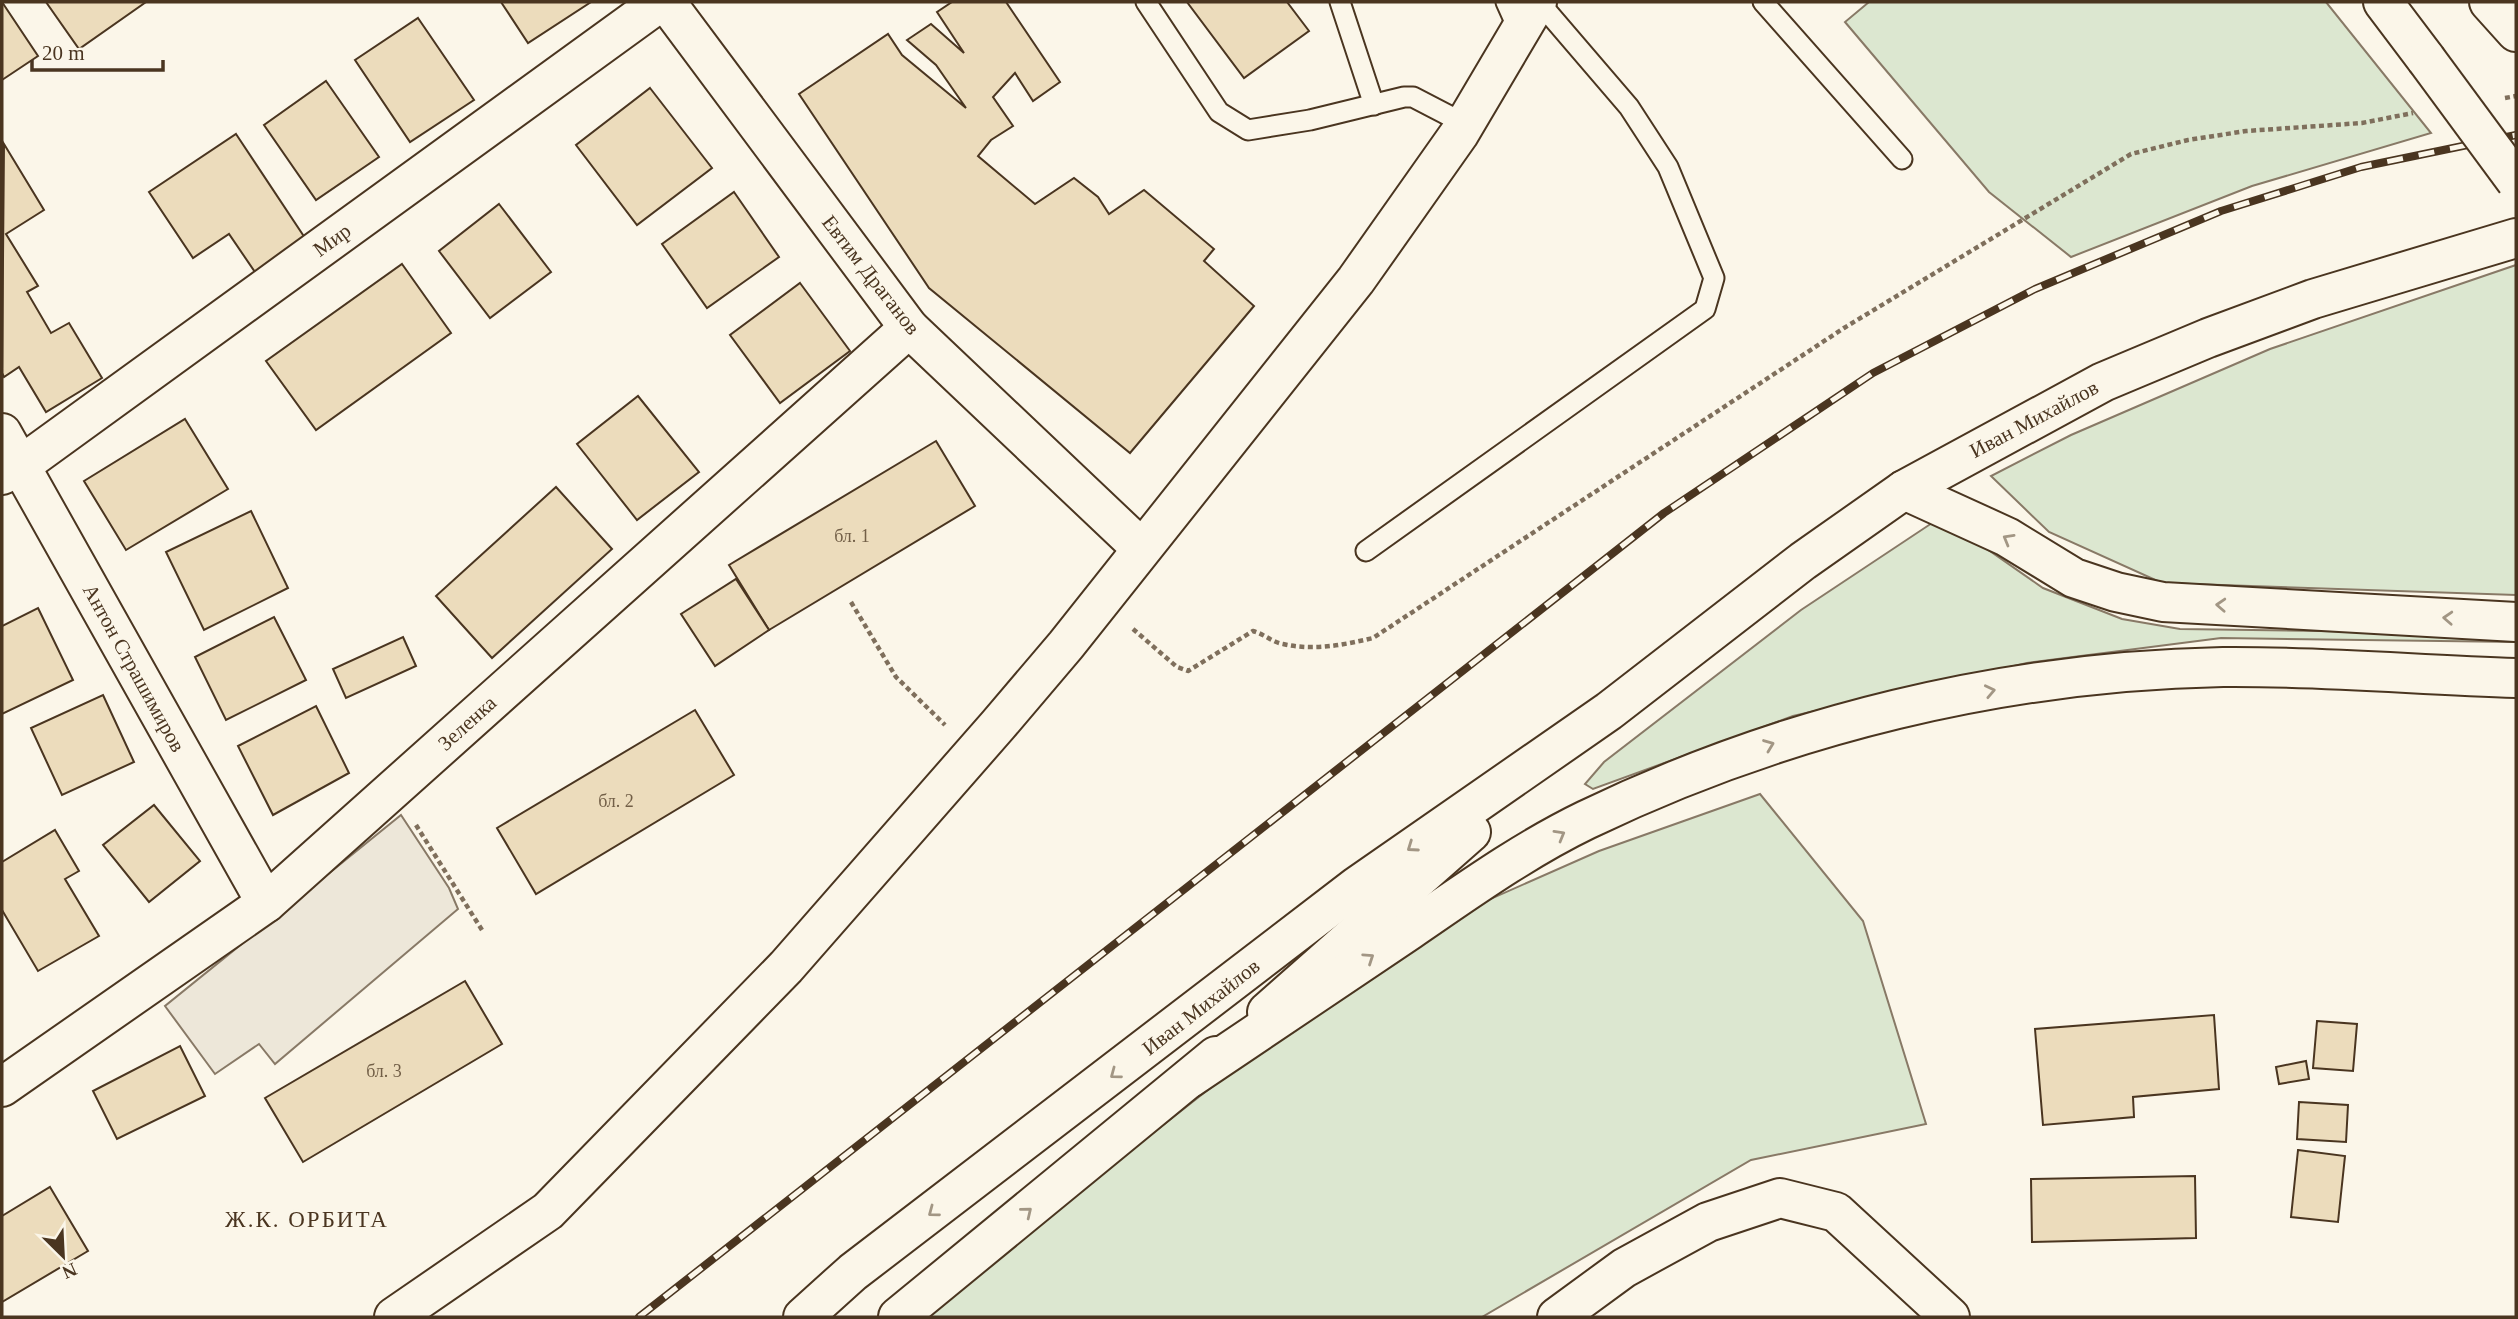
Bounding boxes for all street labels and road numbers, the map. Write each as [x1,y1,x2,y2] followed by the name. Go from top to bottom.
[817,211,925,340] street label: Евтим Драганов
[309,218,355,262] street label: Мир
[1966,375,2102,463] street label: Иван Михайлов
[78,580,190,756] street label: Антон Страшимиров
[433,690,502,755] street label: Зеленка
[1138,954,1264,1060] street label: Иван Михайлов

